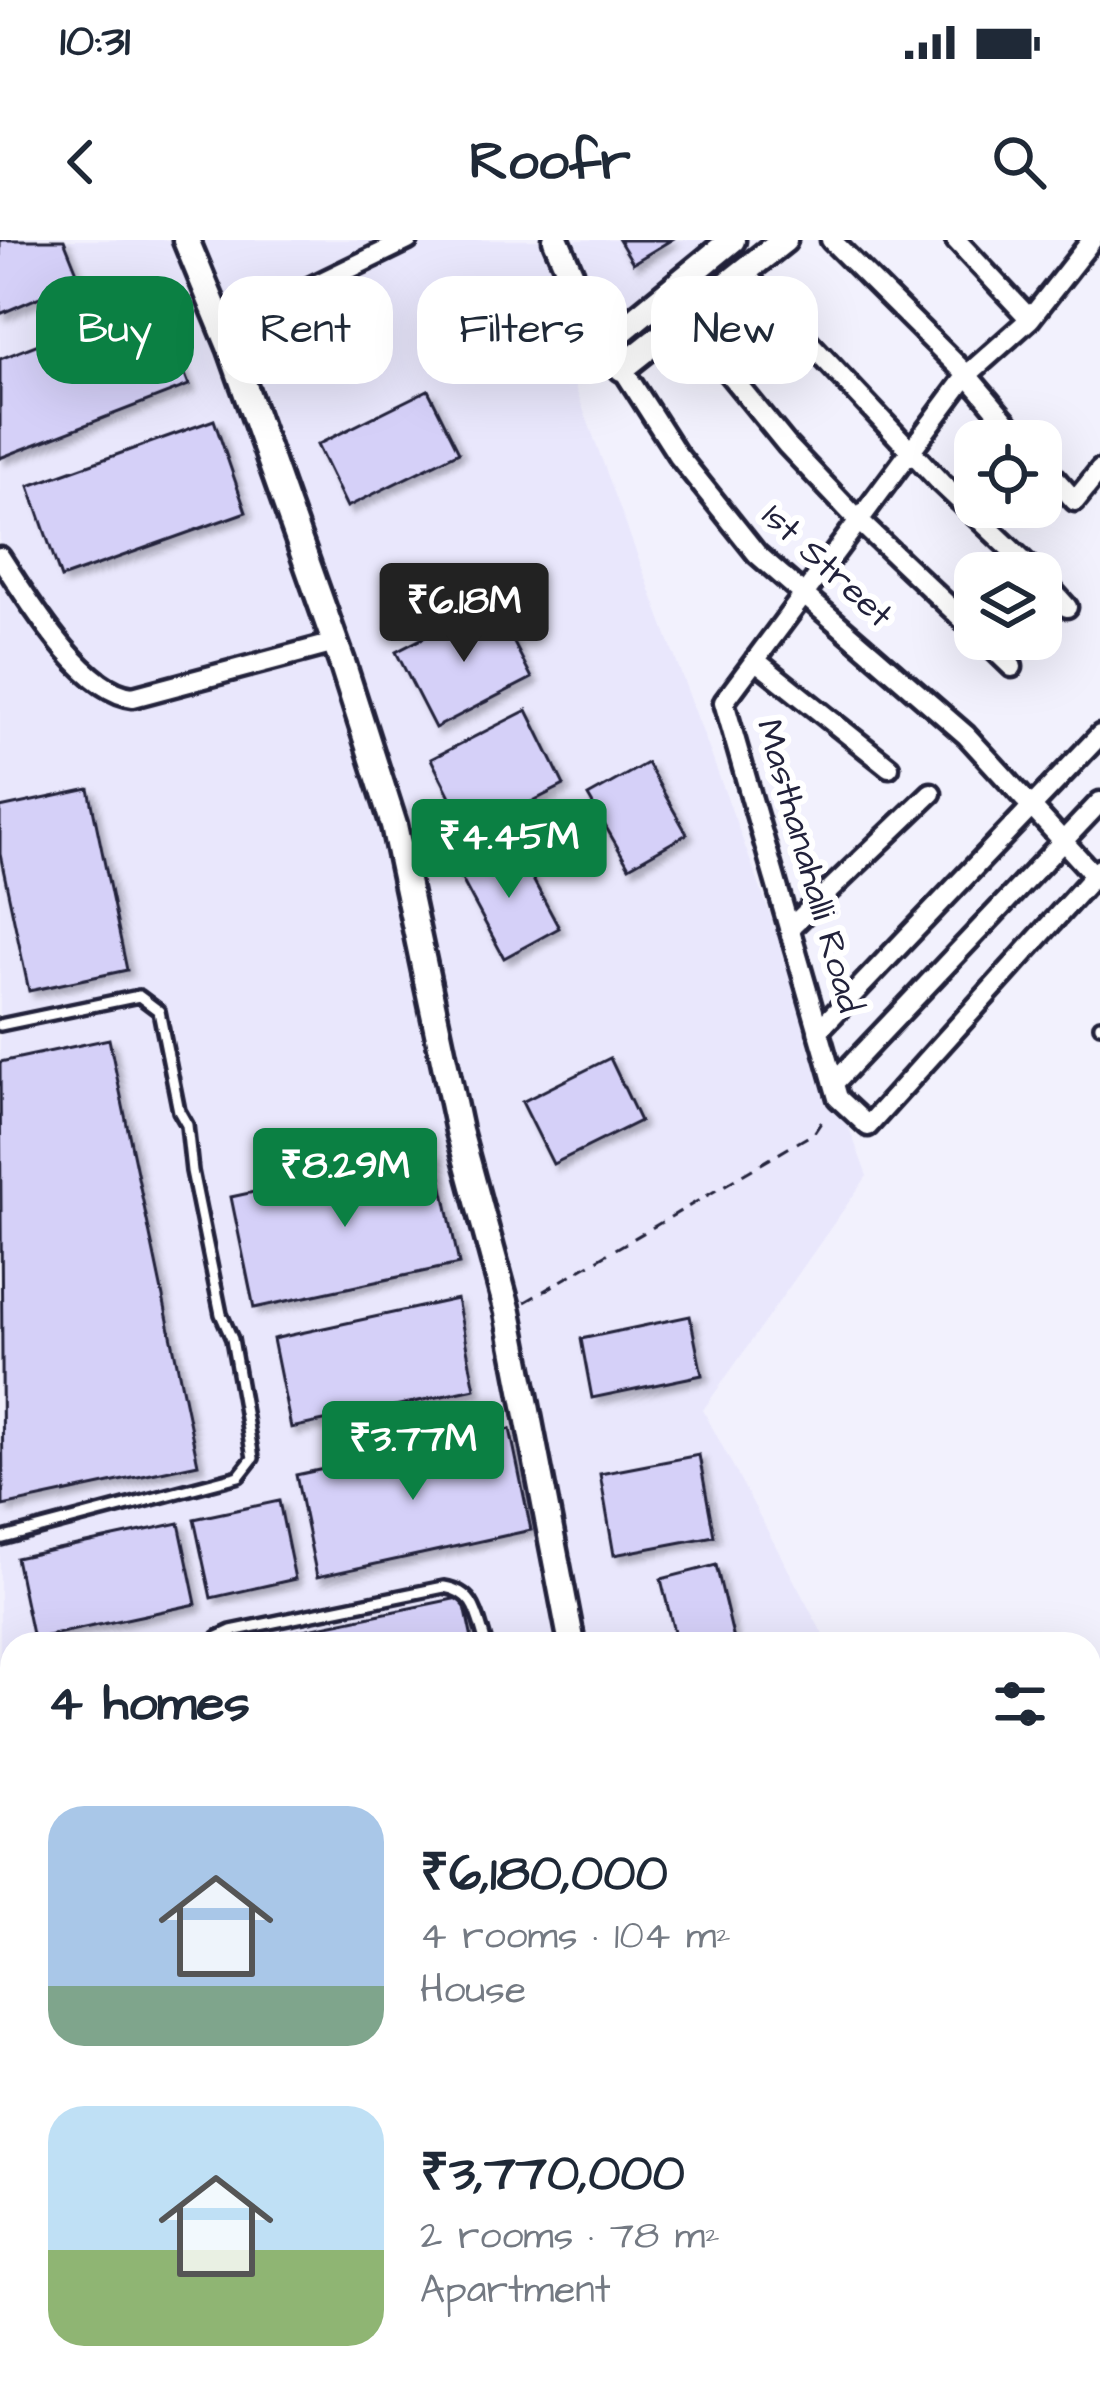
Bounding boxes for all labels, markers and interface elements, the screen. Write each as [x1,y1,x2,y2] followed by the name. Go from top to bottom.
[60,11,130,73] text: 10:31
[469,125,631,200] text: Roofr
[48,129,114,195] icon: back
[986,129,1052,195] icon: search
[36,276,194,384] chip: Buy
[218,276,393,384] chip: Rent
[417,276,627,384] chip: Filters
[651,276,818,384] chip: New
[954,420,1062,660] map controls
[954,420,1062,528] button: locate
[750,492,904,640] street label: 1st Street
[954,552,1062,660] button: layers
[366,563,562,665] pin: ₹6.18M
[407,575,521,629] text: ₹6.18M
[743,713,875,1019] street label: Masthanahalli Road
[411,799,607,901] pin: ₹4.45M
[439,811,579,865] text: ₹4.45M
[247,1128,443,1230] pin: ₹8.29M
[280,1140,410,1194] text: ₹8.29M
[315,1401,511,1503] pin: ₹3.77M
[349,1413,477,1467] text: ₹3.77M
[48,1669,250,1740] text: 4 homes
[987,1671,1053,1737] icon: filters
[420,1839,668,1910] text: ₹6,180,000
[144,1854,288,1998] icon: home
[420,1910,731,1964] text: 4 rooms · 104 m²
[420,1964,526,2018] text: House
[420,2139,685,2210] text: ₹3,770,000
[144,2154,288,2298] icon: home
[420,2210,720,2264] text: 2 rooms · 78 m²
[420,2264,611,2318] text: Apartment

